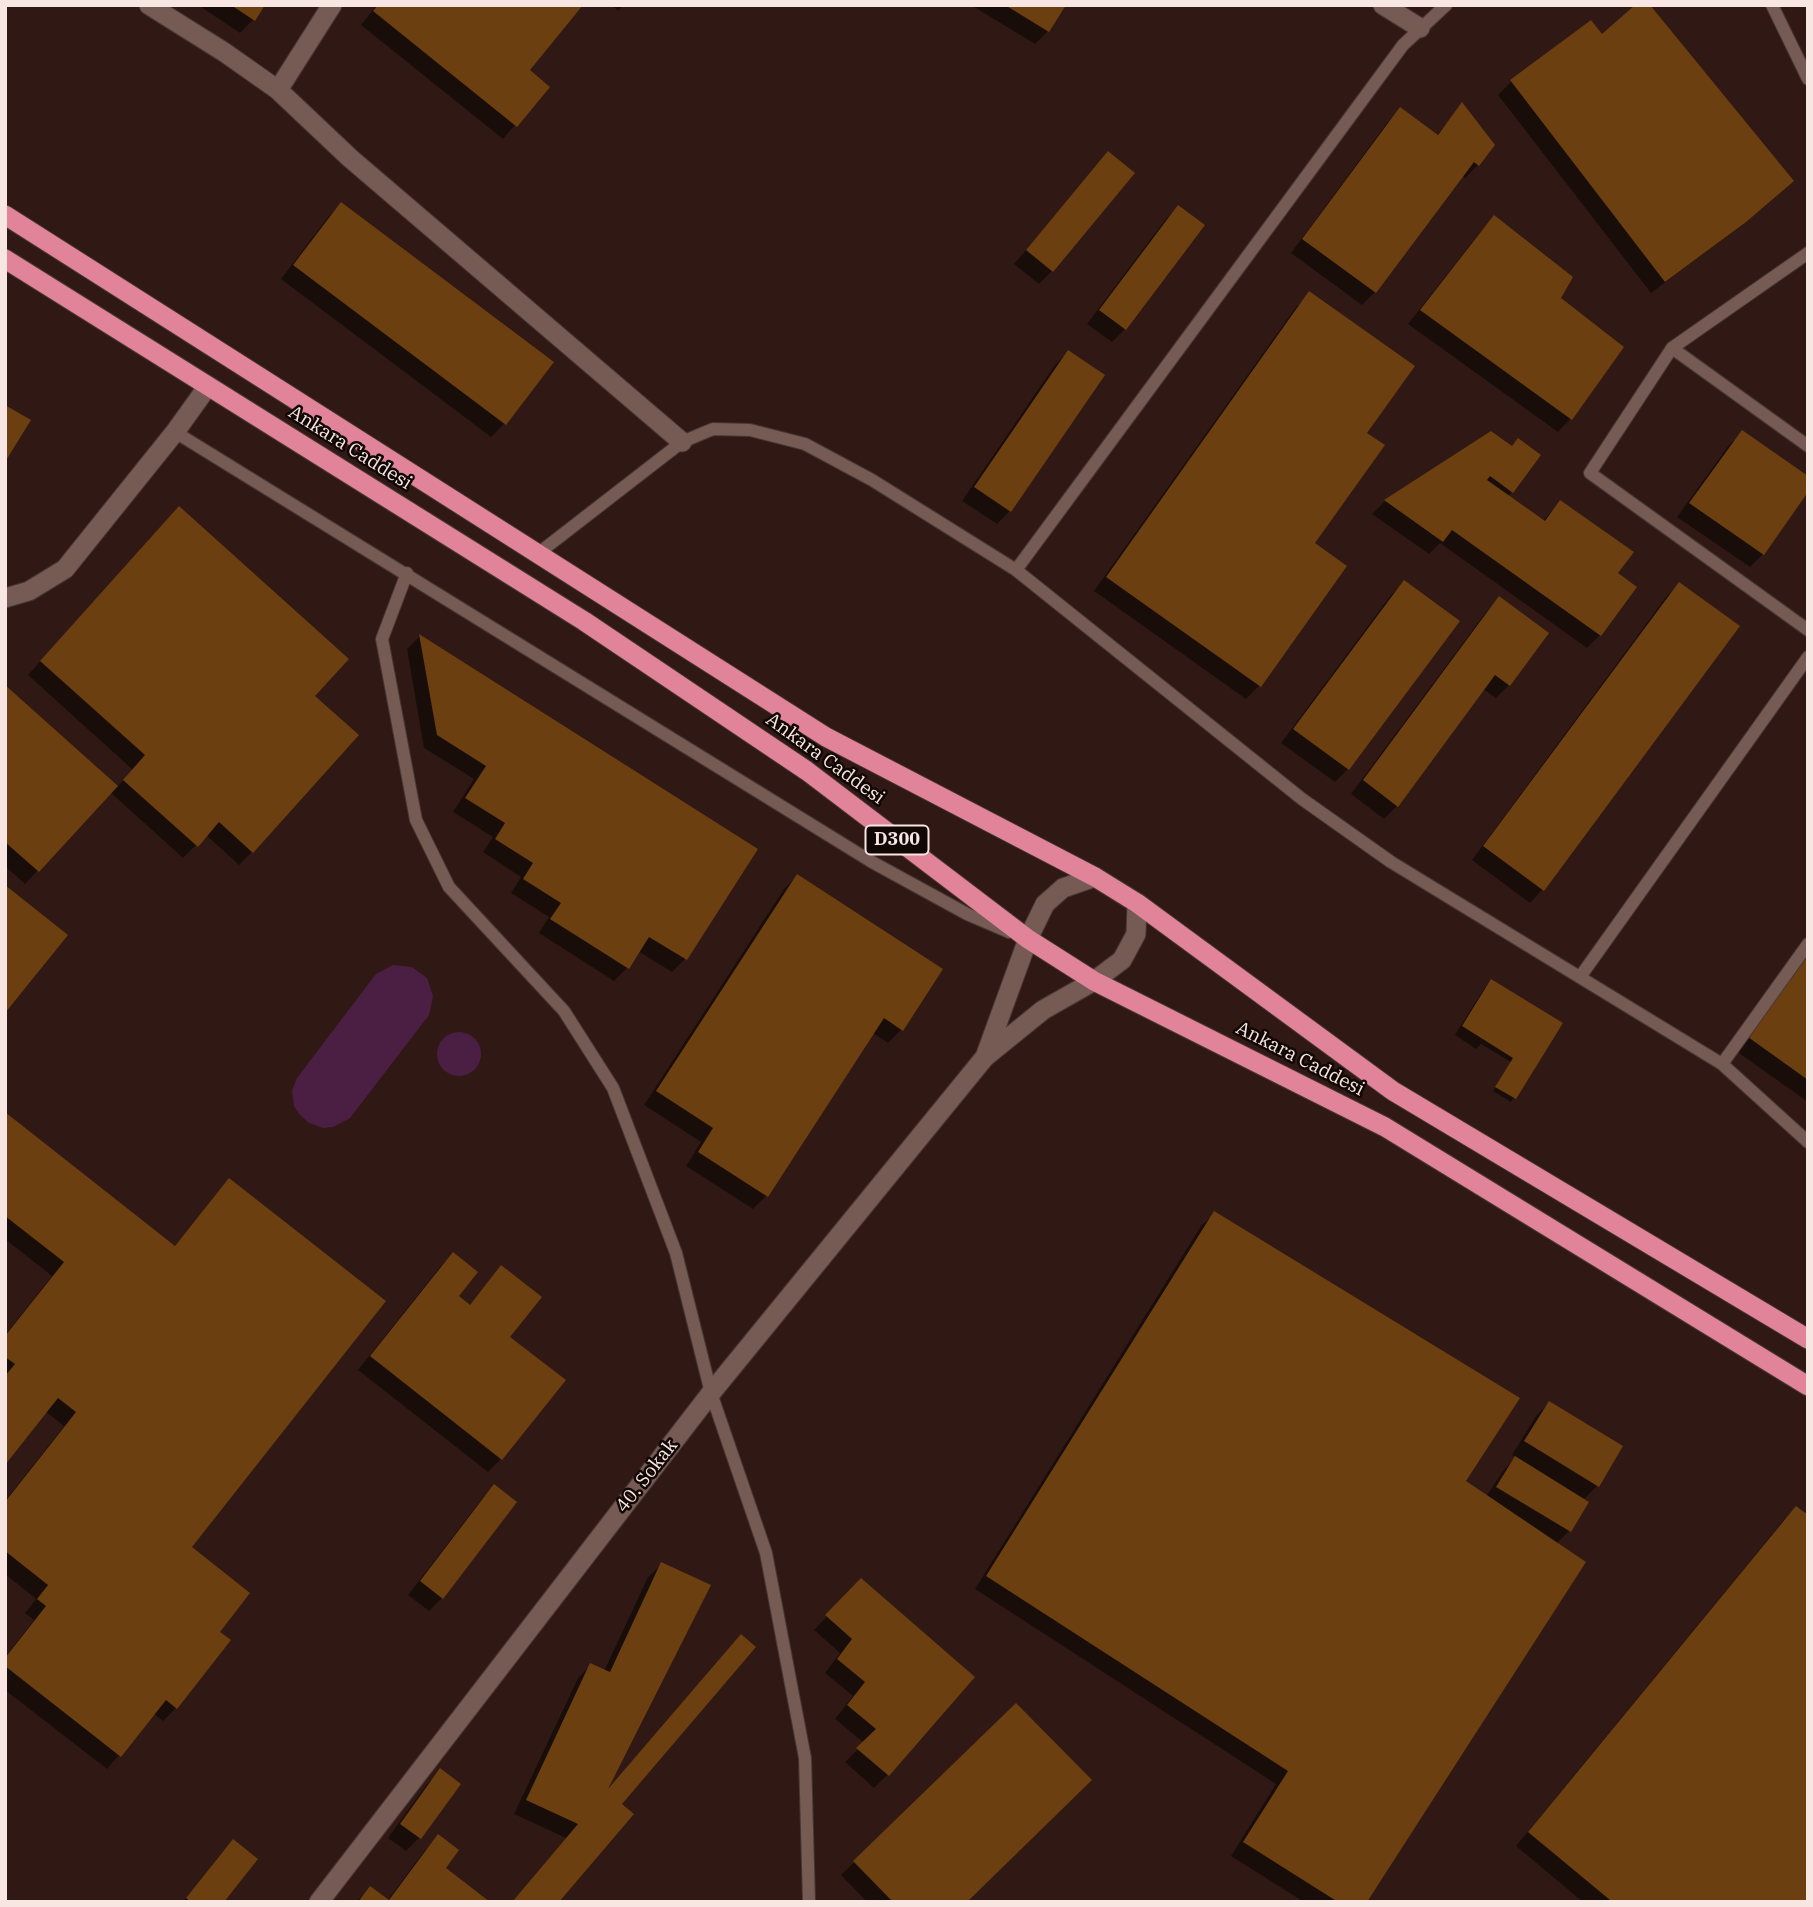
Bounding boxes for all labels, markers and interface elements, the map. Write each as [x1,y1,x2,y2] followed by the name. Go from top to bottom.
[284,401,416,495] street label: Ankara Caddesi
[761,708,889,810] street label: Ankara Caddesi
[866,826,928,854] road number: D300
[1232,1017,1368,1101] street label: Ankara Caddesi
[611,1435,683,1517] street label: 40. Sokak

